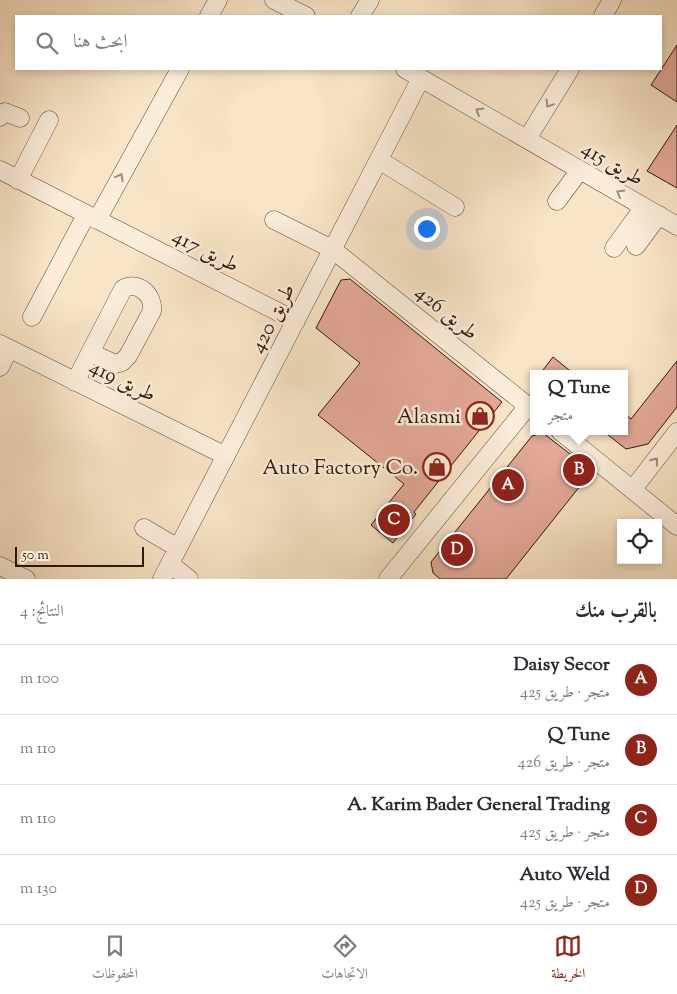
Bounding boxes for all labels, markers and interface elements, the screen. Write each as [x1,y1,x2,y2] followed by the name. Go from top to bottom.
[15,15,662,70] search box
[33,29,61,57] icon: search
[73,29,128,56] text: ابحث هنا
[545,99,555,108] one-way arrow
[475,108,484,118] one-way arrow
[575,135,649,195] street label: طريق 415
[114,173,124,182] one-way arrow
[616,189,625,199] one-way arrow
[414,216,440,242] your location
[167,222,244,281] street label: طريق 417
[244,279,304,359] street label: طريق 420
[408,279,484,348] street label: طريق 426
[84,353,160,411] street label: طريق 419
[530,370,628,435] popup
[548,375,610,402] text: Q Tune
[465,401,495,431] shop icon: Alasmi
[397,403,461,433] place label: Alasmi
[548,405,573,428] text: متجر
[563,451,595,489] pin: B
[422,452,452,482] shop icon: Auto Factory Co.
[262,454,418,484] place label: Auto Factory Co.
[649,458,657,467] one-way arrow
[492,466,524,504] pin: A
[378,501,410,539] pin: C
[617,519,662,564] map controls
[617,519,662,564] button: locate
[441,531,473,569] pin: D
[15,544,144,567] scale bar
[22,546,49,566] text: 50 m
[575,597,657,627] text: بالقرب منك
[20,601,64,624] text: النتائج: 4
[514,652,610,679] text: Daisy Secor
[20,668,59,691] text: 100 m
[635,668,648,691] text: A
[520,682,610,705] text: متجر · طريق 425
[547,722,610,749] text: Q Tune
[20,738,56,761] text: 110 m
[636,738,646,761] text: B
[518,752,610,775] text: متجر · طريق 426
[347,792,610,819] text: A. Karim Bader General Trading
[20,808,56,831] text: 110 m
[635,808,647,831] text: C
[520,822,610,845] text: متجر · طريق 425
[519,862,610,889] text: Auto Weld
[20,878,57,901] text: 130 m
[635,878,647,901] text: D
[520,892,610,915] text: متجر · طريق 425
[92,932,138,987] tab: المحفوظات
[321,932,368,987] tab: الاتجاهات
[551,932,585,987] tab: الخريطة

